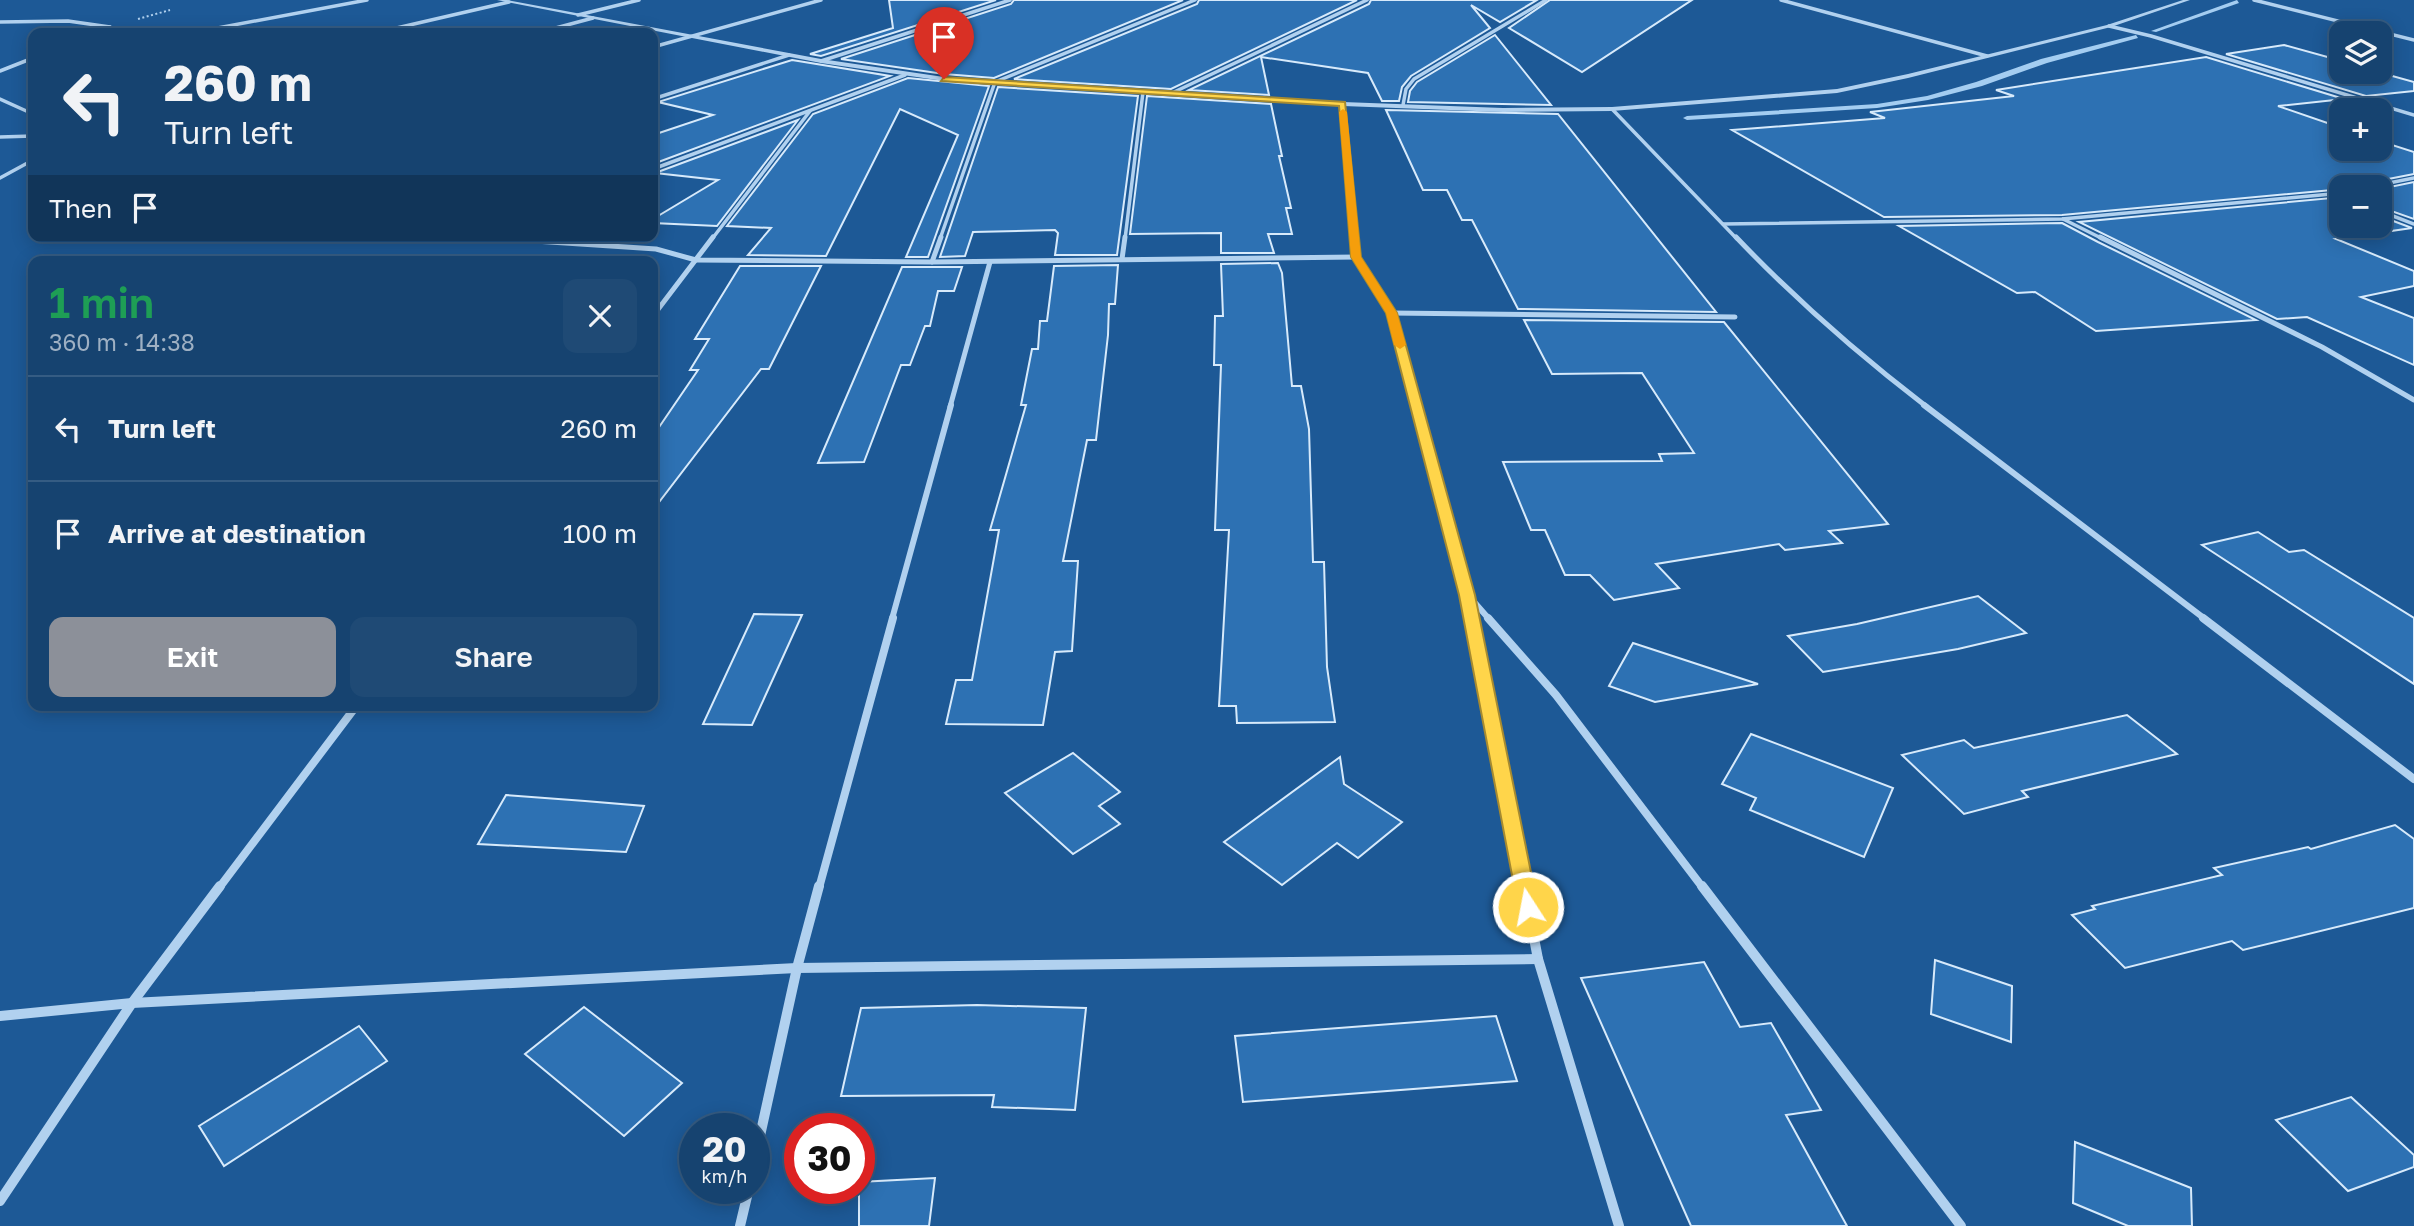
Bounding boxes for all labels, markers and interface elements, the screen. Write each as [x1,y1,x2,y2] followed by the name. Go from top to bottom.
[914,7,974,79] pin
[925,18,963,56] icon: arrive
[2329,21,2392,238] map controls
[2329,21,2392,84] button: layers
[164,53,312,112] text: 260 m
[49,56,140,147] icon: left
[2329,98,2392,161] button: +
[164,113,293,151] text: Turn left
[2329,175,2392,238] button: −
[126,189,164,227] icon: arrive
[49,193,112,224] text: Then
[49,277,154,327] text: 1 min
[563,279,637,353] button: close
[49,328,195,356] text: 360 m · 14:38
[49,410,87,448] icon: left
[108,413,216,444] text: Turn left
[561,413,637,444] text: 260 m
[49,515,87,553] icon: arrive
[108,518,366,549] text: Arrive at destination
[563,518,637,549] text: 100 m
[49,617,336,697] button: Exit
[350,617,637,697] button: Share
[1491,870,1565,944] position arrow
[784,1113,875,1204] speed limit sign: 30
[702,1128,747,1170] text: 20
[702,1165,747,1187] text: km/h

